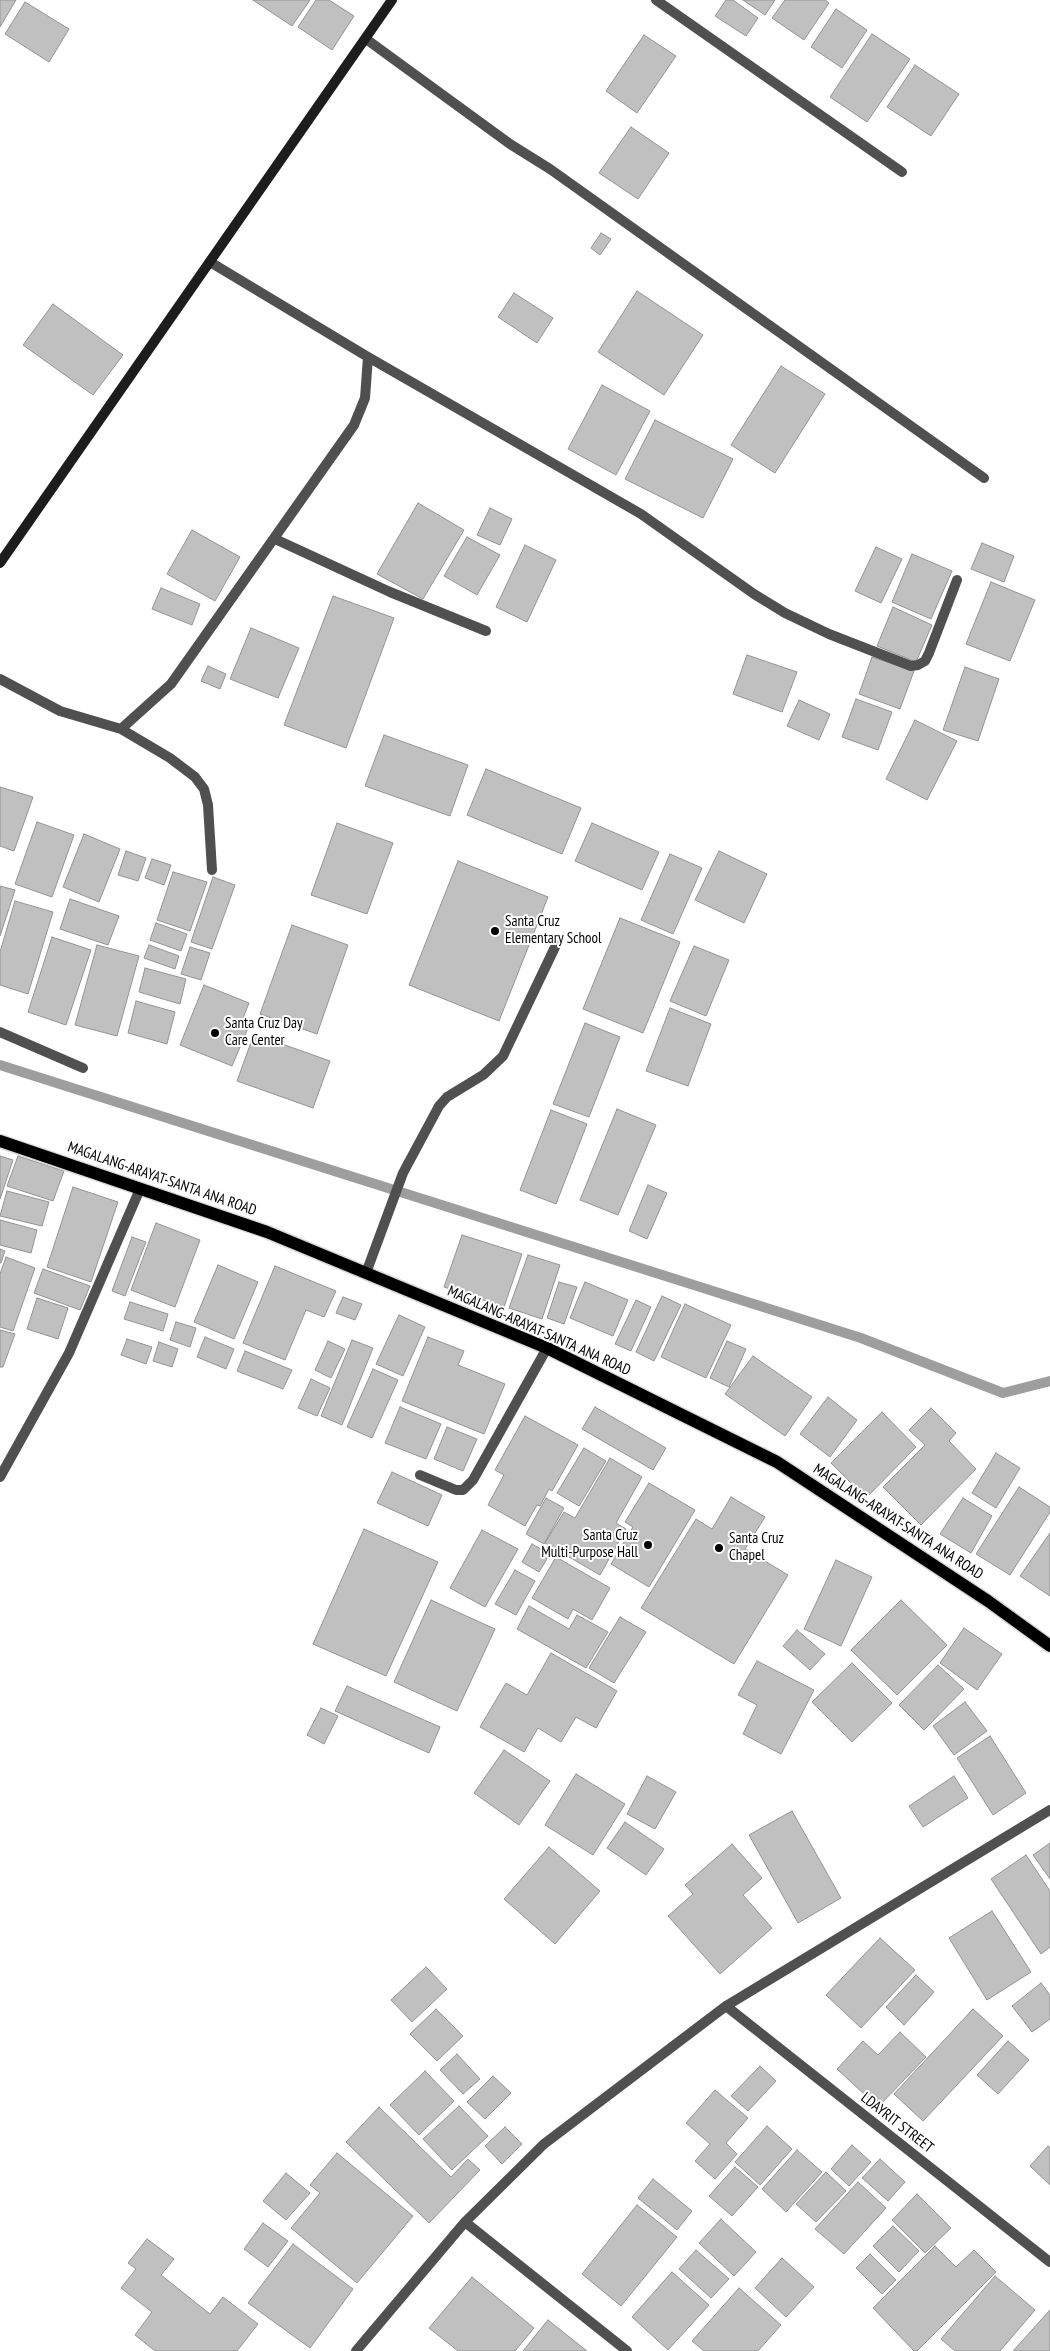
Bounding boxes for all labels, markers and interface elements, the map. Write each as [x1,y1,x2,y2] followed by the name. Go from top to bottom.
[505,913,602,948] place label: Santa Cruz Elementary School
[489,925,501,937] marker: Santa Cruz Elementary School
[225,1015,303,1050] place label: Santa Cruz Day Care Center
[209,1027,221,1039] marker: Santa Cruz Day Care Center
[65,1138,259,1220] street label: MAGALANG-ARAYAT-SANTA ANA ROAD
[445,1282,633,1380] street label: MAGALANG-ARAYAT-SANTA ANA ROAD
[810,1460,986,1584] street label: MAGALANG-ARAYAT-SANTA ANA ROAD
[541,1527,638,1562] place label: Santa Cruz Multi-Purpose Hall
[729,1530,784,1565] place label: Santa Cruz Chapel
[642,1539,654,1551] marker: Santa Cruz Multi-Purpose Hall
[713,1542,725,1554] marker: Santa Cruz Chapel
[857,2089,937,2157] street label: LDAYRIT STREET

